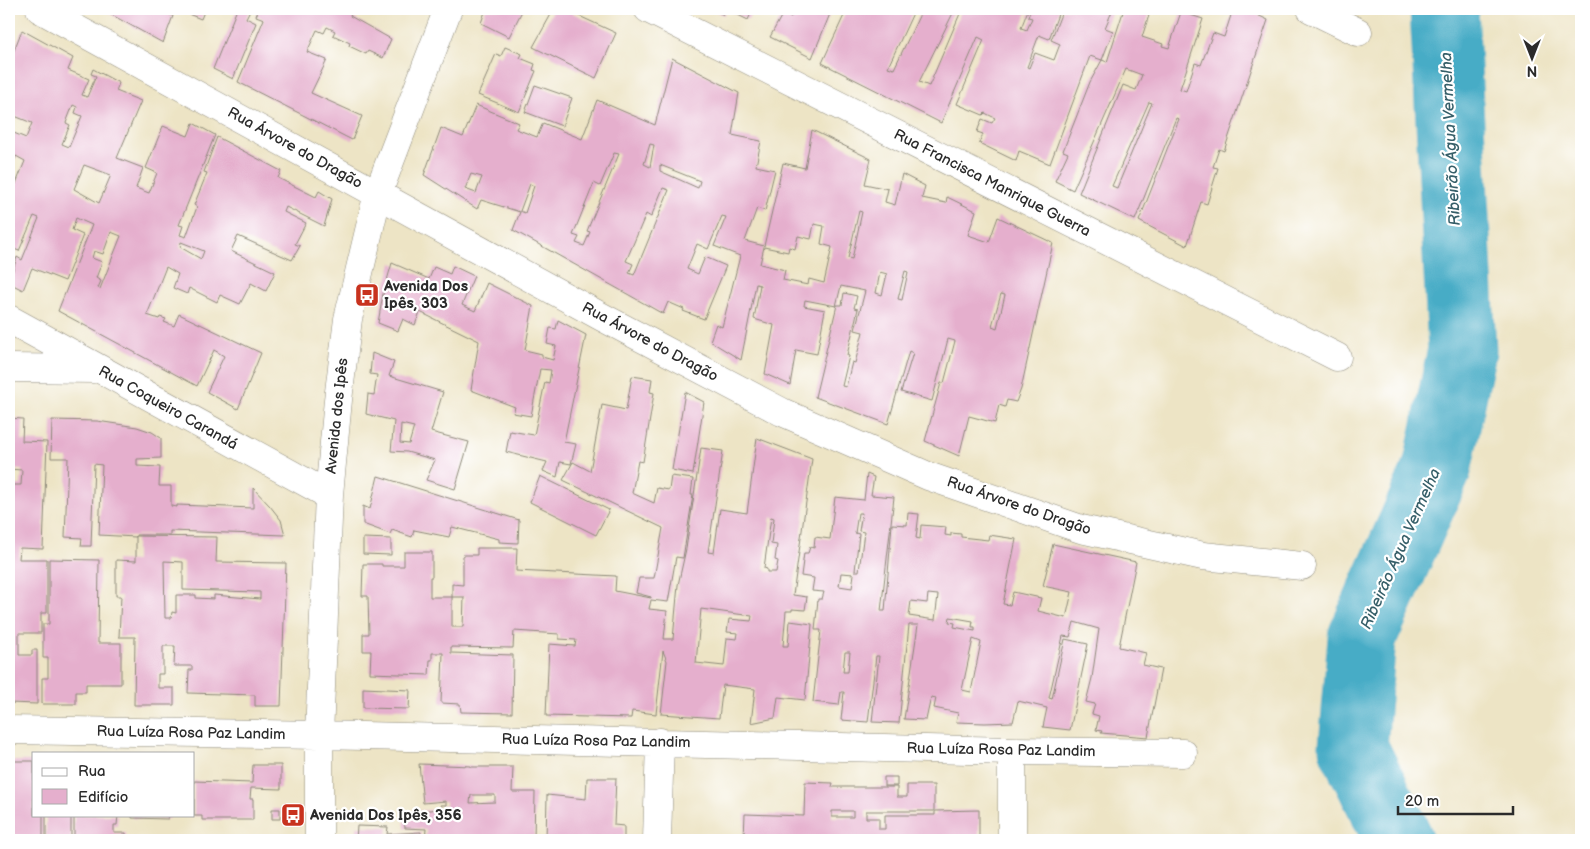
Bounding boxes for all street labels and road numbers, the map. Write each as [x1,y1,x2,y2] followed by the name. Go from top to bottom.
[224,103,366,193] street label: Rua Árvore do Dragão
[890,125,1094,241] street label: Rua Francisca Manrique Guerra
[579,298,721,386] street label: Rua Árvore do Dragão
[321,357,353,475] street label: Avenida dos Ipês
[95,362,241,454] street label: Rua Coqueiro Carandá
[944,472,1094,540] street label: Rua Árvore do Dragão
[96,722,286,744] street label: Rua Luíza Rosa Paz Landim
[501,730,691,752] street label: Rua Luíza Rosa Paz Landim
[906,739,1096,761] street label: Rua Luíza Rosa Paz Landim

